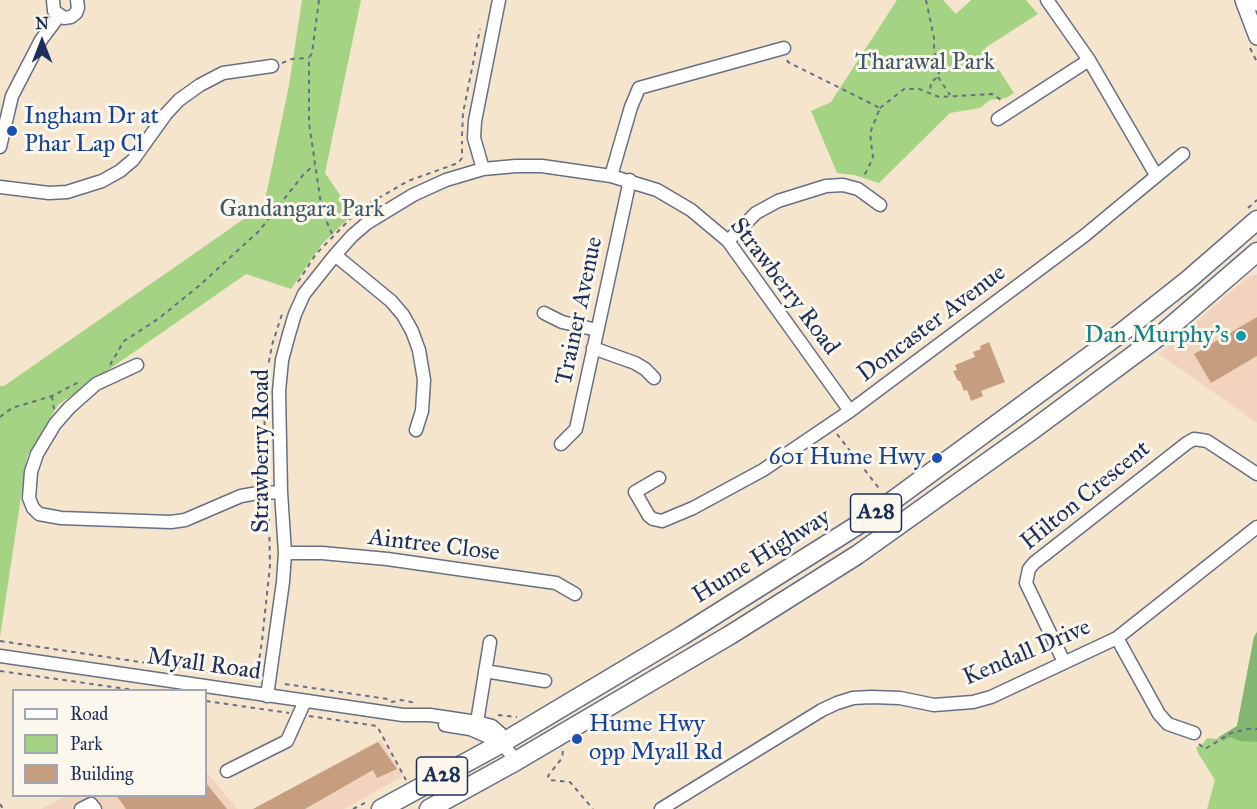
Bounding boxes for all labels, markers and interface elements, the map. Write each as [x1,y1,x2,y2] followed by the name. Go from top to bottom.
[12,12,72,72] north arrow
[35,14,49,33] text: N
[855,49,995,77] park label: Tharawal Park
[24,103,159,159] place label: Ingham Dr at Phar Lap Cl
[5,124,19,138] marker: Ingham Dr at Phar Lap Cl
[220,196,384,224] park label: Gandangara Park
[723,213,845,361] street label: Strawberry Road
[550,234,610,388] street label: Trainer Avenue
[852,259,1012,389] street label: Doncaster Avenue
[1084,322,1229,350] place label: Dan Murphy's
[1234,329,1248,343] marker: Dan Murphy's
[248,369,276,533] street label: Strawberry Road
[1015,435,1157,557] street label: Hilton Crescent
[769,444,925,472] place label: 601 Hume Hwy
[930,451,944,465] marker: 601 Hume Hwy
[850,494,902,532] road number: A28
[688,503,836,611] street label: Hume Highway
[367,524,501,568] street label: Aintree Close
[959,613,1095,693] street label: Kendall Drive
[145,643,263,687] street label: Myall Road
[12,689,207,797] legend
[70,703,108,725] text: Road
[589,711,723,767] place label: Hume Hwy opp Myall Rd
[570,732,584,746] marker: Hume Hwy opp Myall Rd
[70,733,103,755] text: Park
[416,757,468,795] road number: A28
[70,763,133,785] text: Building

